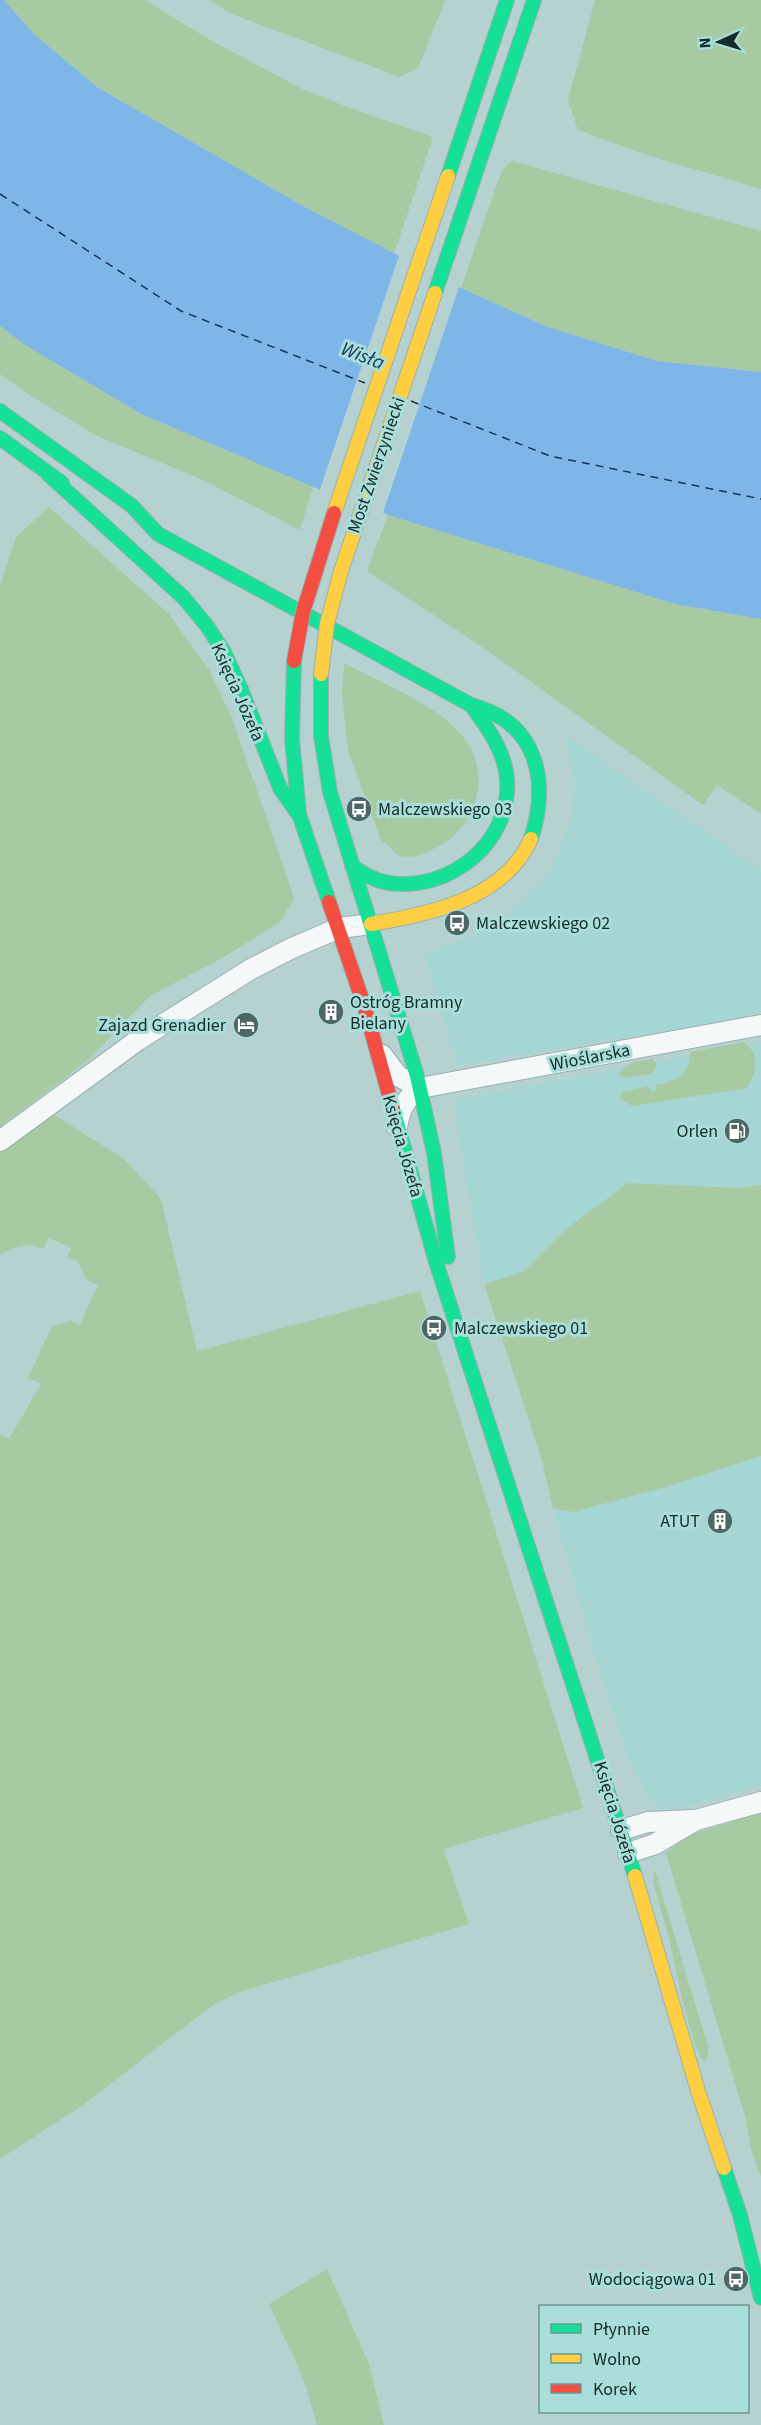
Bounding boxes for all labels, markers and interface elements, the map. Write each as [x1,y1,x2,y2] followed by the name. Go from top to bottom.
[689,12,749,72] north arrow
[694,37,716,49] text: N
[337,335,389,377] water label: Wisła
[341,394,411,537] street label: Most Zwierzyniecki
[205,639,270,745] street label: Księcia Józefa
[344,794,374,824] bus stop icon: Malczewskiego 03
[378,797,512,822] place label: Malczewskiego 03
[442,908,472,938] bus stop icon: Malczewskiego 02
[476,911,610,936] place label: Malczewskiego 02
[350,990,463,1036] place label: Ostróg Bramny Bielany
[316,997,346,1027] building icon: Ostróg Bramny Bielany
[231,1010,261,1040] hotel icon: Zajazd Grenadier
[98,1013,227,1038] place label: Zajazd Grenadier
[548,1037,632,1077] street label: Wioślarska
[376,1092,429,1200] street label: Księcia Józefa
[722,1116,752,1146] fuel station icon: Orlen
[676,1119,718,1144] place label: Orlen
[419,1313,449,1343] bus stop icon: Malczewskiego 01
[454,1316,588,1341] place label: Malczewskiego 01
[705,1506,735,1536] building icon: ATUT
[660,1509,700,1534] place label: ATUT
[587,1758,642,1866] street label: Księcia Józefa
[721,2264,751,2294] bus stop icon: Wodociągowa 01
[589,2267,716,2292] place label: Wodociągowa 01
[539,2305,749,2413] legend
[593,2317,650,2342] text: Płynnie
[593,2347,641,2372] text: Wolno
[593,2377,637,2402] text: Korek

